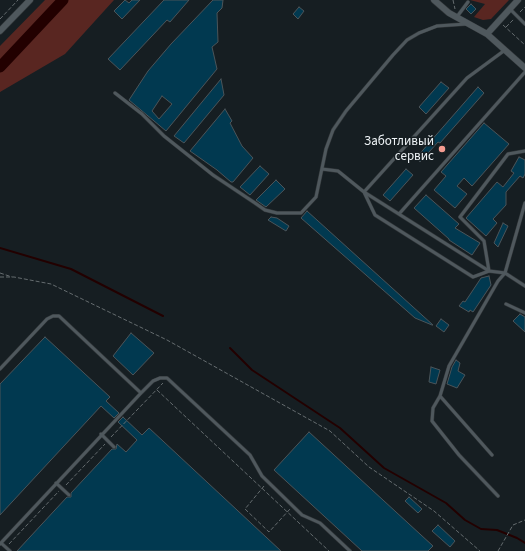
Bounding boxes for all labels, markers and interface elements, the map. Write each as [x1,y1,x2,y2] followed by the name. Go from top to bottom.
[364,134,434,165] place label: Заботливый сервис
[437,144,447,154] marker: Заботливый сервис

